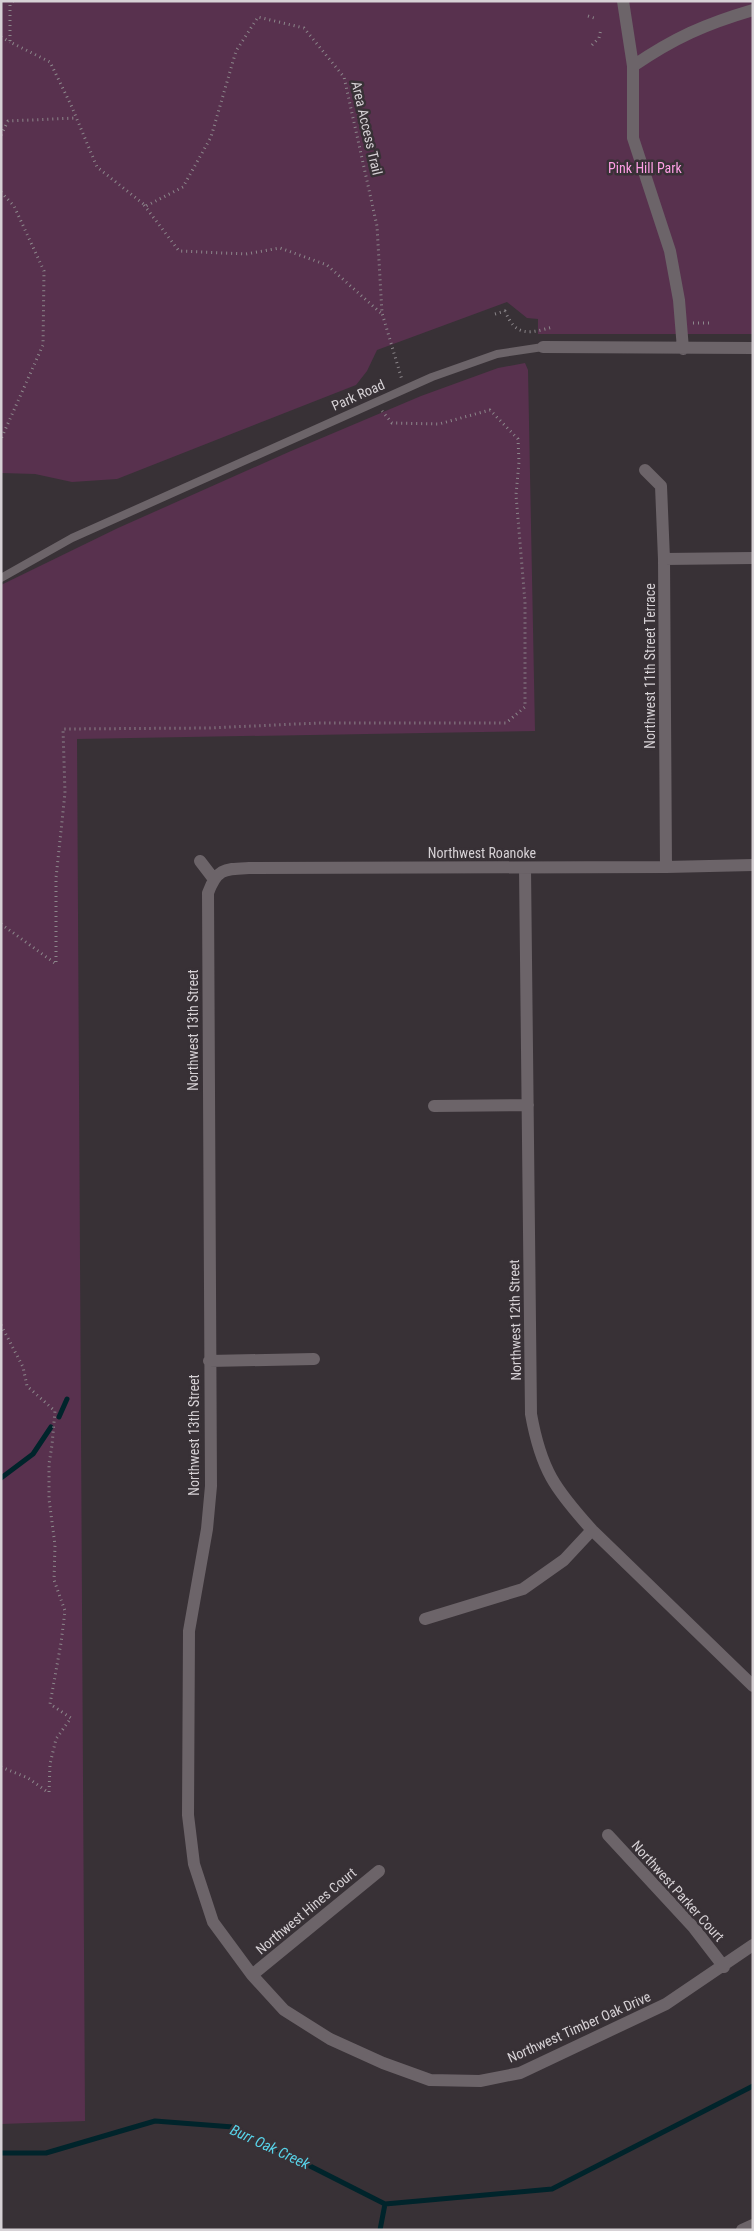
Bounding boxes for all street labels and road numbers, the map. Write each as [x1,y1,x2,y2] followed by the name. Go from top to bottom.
[348,79,386,177] street label: Area Access Trail
[329,376,387,414] street label: Park Road
[642,583,658,749] street label: Northwest 11th Street Terrace
[428,845,537,861] street label: Northwest Roanoke
[185,969,201,1091] street label: Northwest 13th Street
[506,1259,524,1381] street label: Northwest 12th Street
[186,1374,202,1496] street label: Northwest 13th Street
[629,1837,727,1945] street label: Northwest Parker Court
[253,1864,359,1958] street label: Northwest Hines Court
[505,1988,653,2066] street label: Northwest Timber Oak Drive

